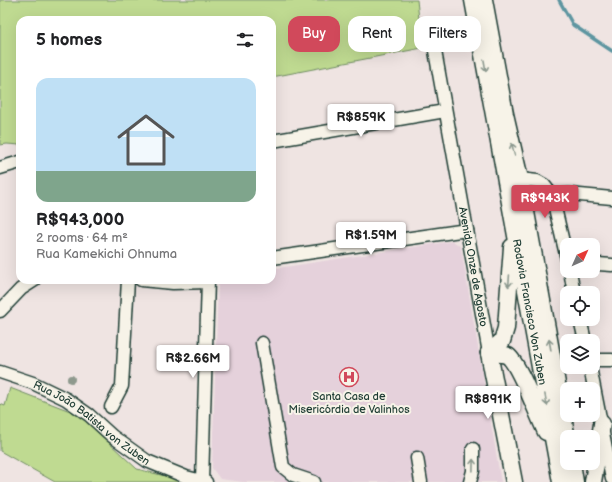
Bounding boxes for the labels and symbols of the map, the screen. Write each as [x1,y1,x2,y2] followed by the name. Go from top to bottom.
[481,59,489,72] one-way arrow
[328,104,394,138] pin: R$859K
[509,143,516,156] one-way arrow
[512,185,578,219] pin: R$943K
[456,206,490,328] street label: Avenida Onze de Agosto
[334,222,408,256] pin: R$1.59M
[510,238,549,386] street label: Rodovia Francisco Von Zuben
[560,238,600,278] north arrow
[505,274,513,287] one-way arrow
[546,339,554,352] one-way arrow
[156,345,230,379] pin: R$2.66M
[338,366,360,388] hospital icon: Santa Casa de Misericórdia de Valinhos
[31,378,152,468] street label: Rua João Batista von Zuben
[455,386,521,420] pin: R$891K
[288,390,410,416] place label: Santa Casa de Misericórdia de Valinhos
[542,393,550,406] one-way arrow
[469,459,477,472] one-way arrow

